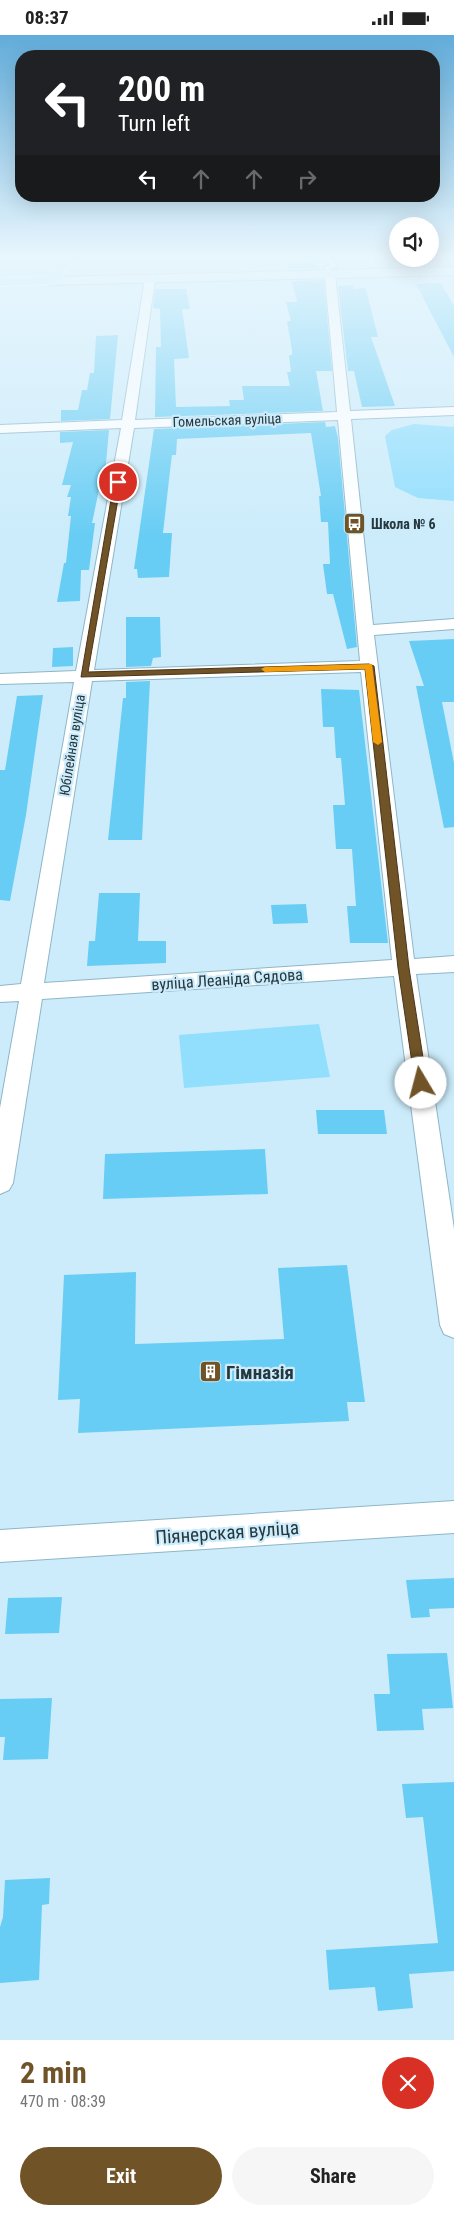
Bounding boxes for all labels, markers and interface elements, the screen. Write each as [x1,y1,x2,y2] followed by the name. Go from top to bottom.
[25,6,69,29] text: 08:37
[118,69,205,110] text: 200 m
[35,70,100,135] icon: left
[118,111,190,136] text: Turn left
[134,165,162,193] icon: left
[187,165,215,193] icon: ahead
[240,165,268,193] icon: ahead
[293,165,321,193] icon: right
[389,217,439,267] map controls
[389,217,439,267] button: sound
[172,410,282,430] street label: Гомельская вуліца
[97,461,139,503] pin
[104,468,132,496] icon: arrive
[343,512,367,536] bus stop icon: Школа № 6
[371,516,436,532] place label: Школа № 6
[56,693,88,797] street label: Юбілейная вуліца
[151,965,303,994] street label: вуліца Леаніда Сядова
[394,1056,446,1108] position arrow
[198,1360,222,1384] building icon: Гімназія
[226,1361,294,1384] place label: Гімназія
[154,1516,300,1549] street label: Піянерская вуліца
[20,2055,87,2090] text: 2 min
[382,2057,434,2109] button: close
[20,2092,106,2111] text: 470 m · 08:39
[20,2147,222,2205] button: Exit
[232,2147,434,2205] button: Share

